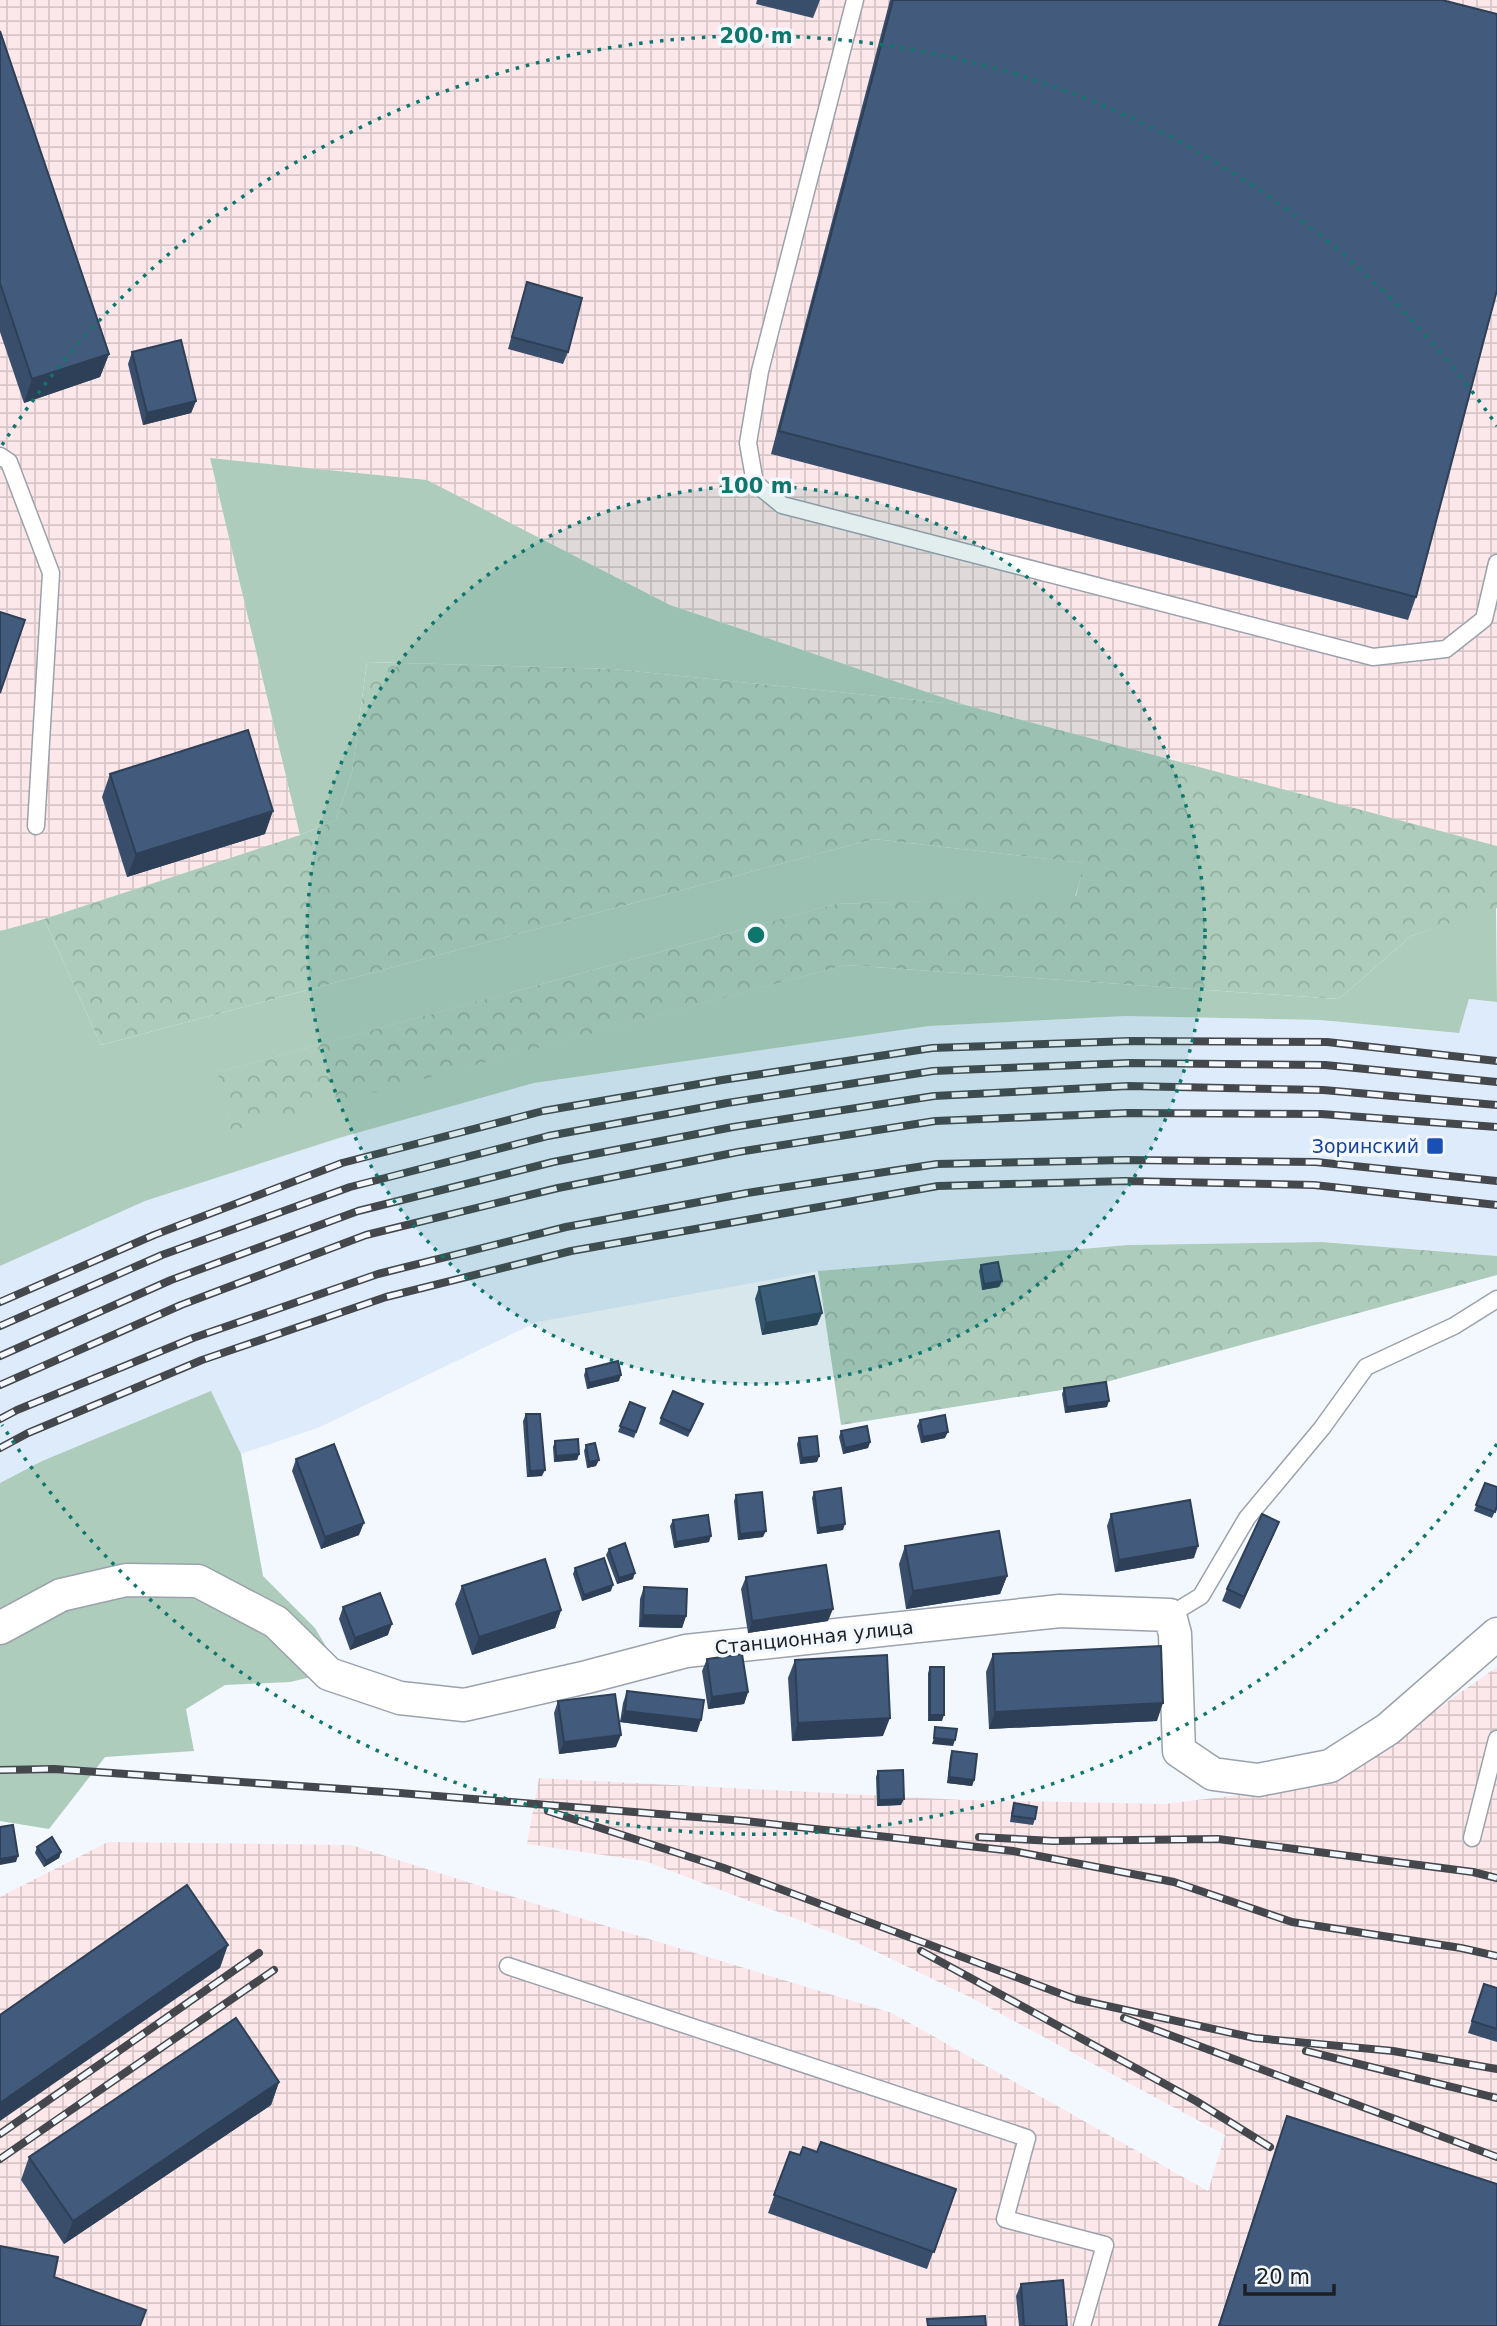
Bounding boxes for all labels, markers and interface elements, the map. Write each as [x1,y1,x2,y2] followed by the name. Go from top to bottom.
[719,24,793,48] text: 200 m
[719,474,793,498] text: 100 m
[744,923,768,947] centre of rings
[1312,1135,1419,1157] place label: Зоринский
[1425,1136,1445,1156] marker: Зоринский
[714,1616,914,1658] street label: Станционная улица
[1245,2252,1334,2296] scale bar
[1256,2265,1310,2289] text: 20 m

